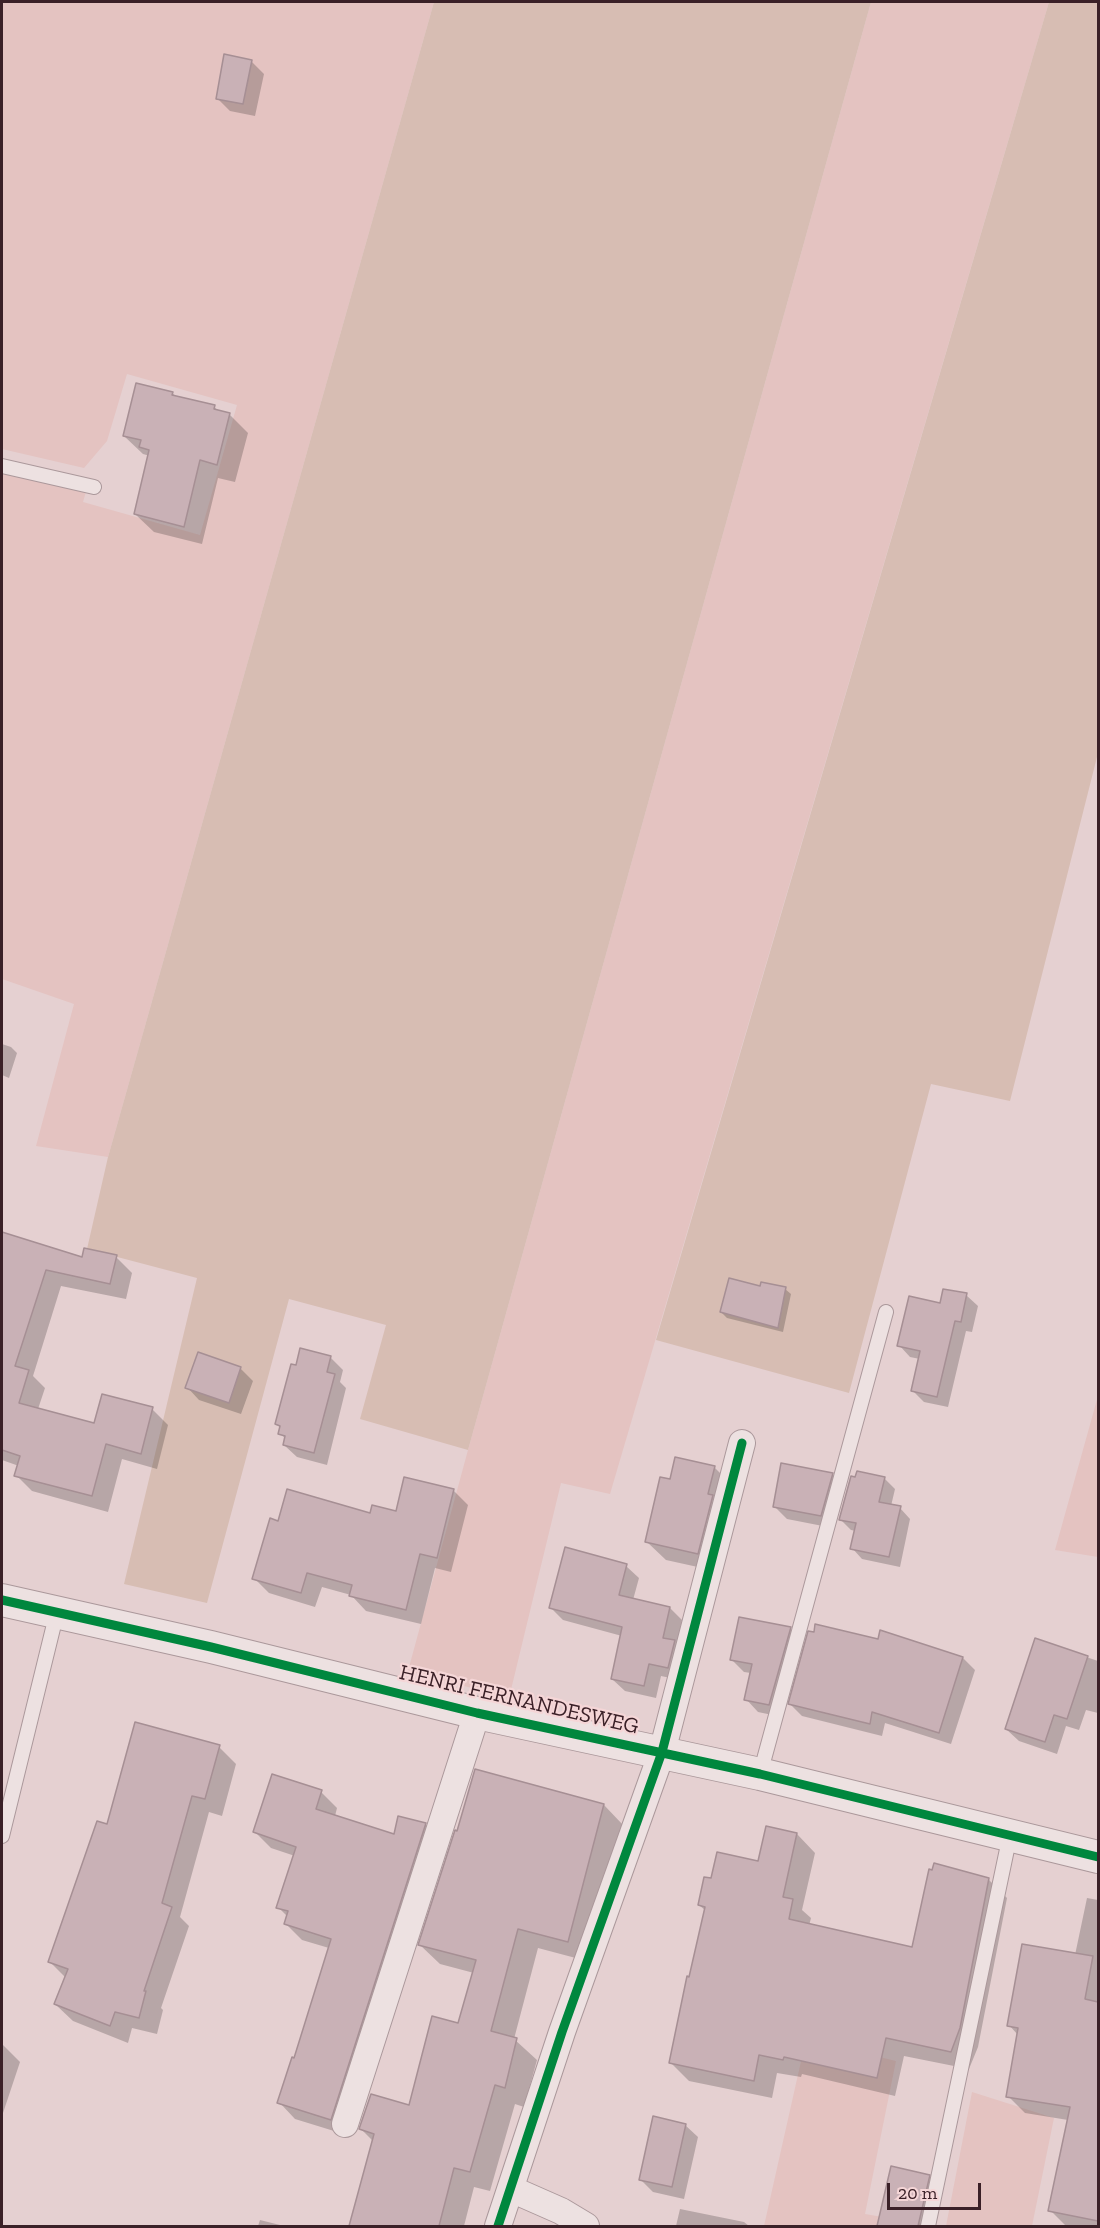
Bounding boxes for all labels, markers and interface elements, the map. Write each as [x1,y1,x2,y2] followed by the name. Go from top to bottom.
[397,1660,641,1740] street label: HENRI FERNANDESWEG
[890,2171,984,2209] scale bar
[898,2182,937,2204] text: 20 m

